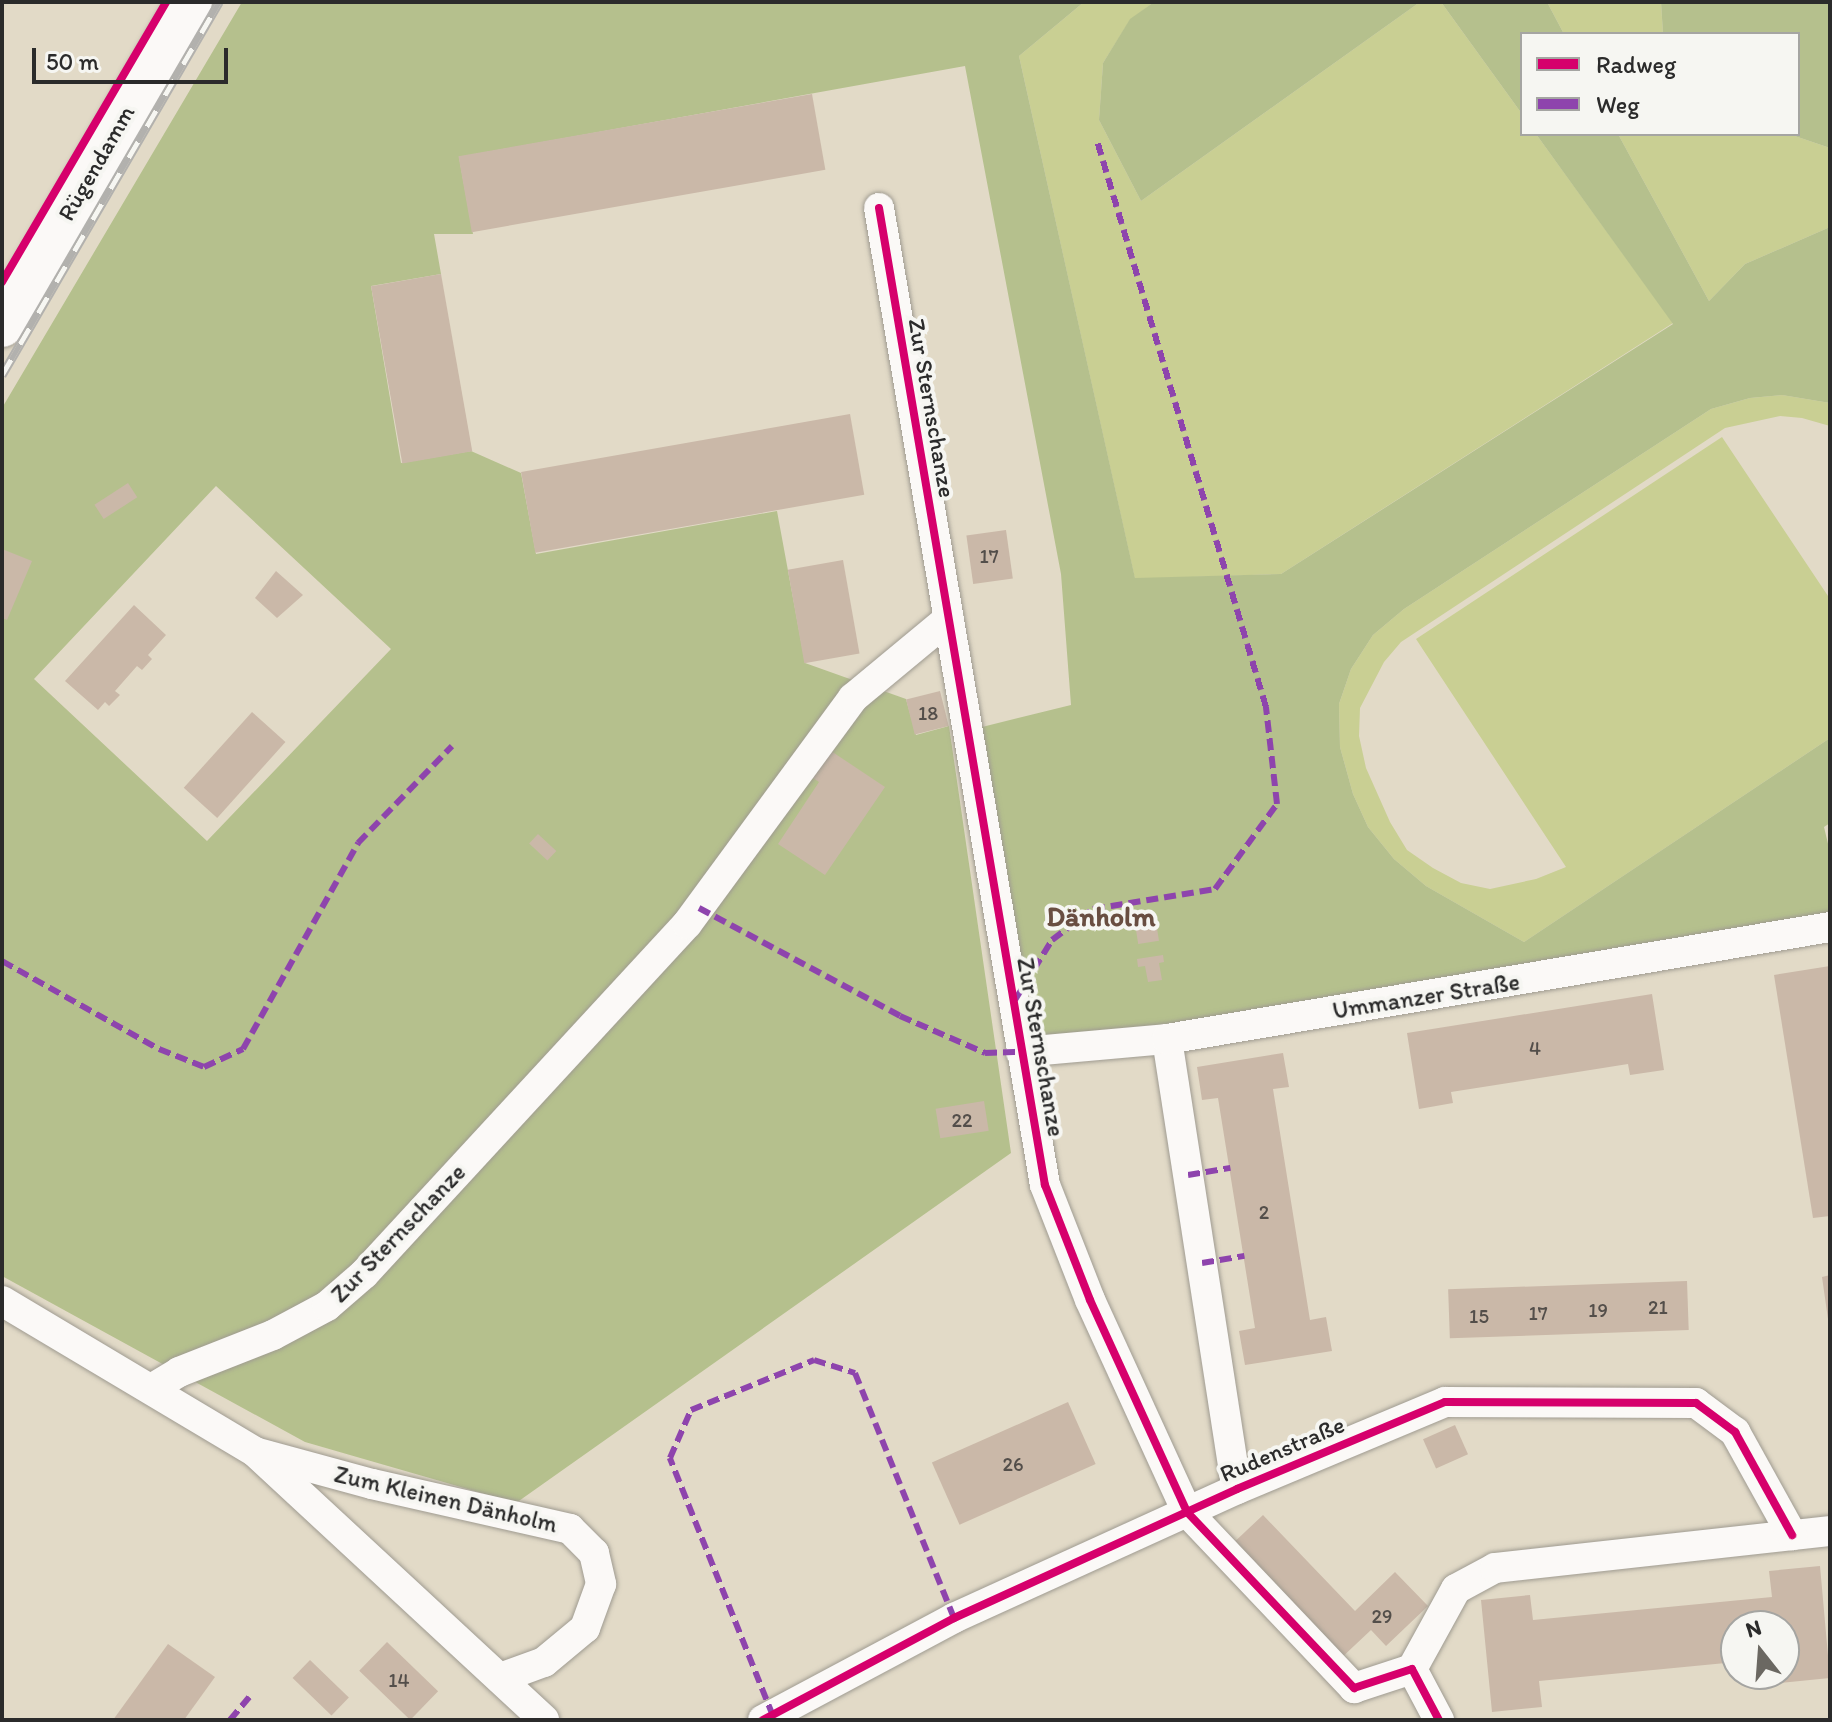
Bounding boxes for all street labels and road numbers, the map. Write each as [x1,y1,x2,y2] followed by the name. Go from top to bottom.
[51,100,141,226] street label: Rügendamm
[902,317,962,499] street label: Zur Sternschanze
[1011,956,1071,1138] street label: Zur Sternschanze
[1331,967,1521,1025] street label: Ummanzer Straße
[325,1158,471,1308] street label: Zur Sternschanze
[1215,1410,1349,1488] street label: Rudenstraße
[331,1459,561,1539] street label: Zum Kleinen Dänholm

